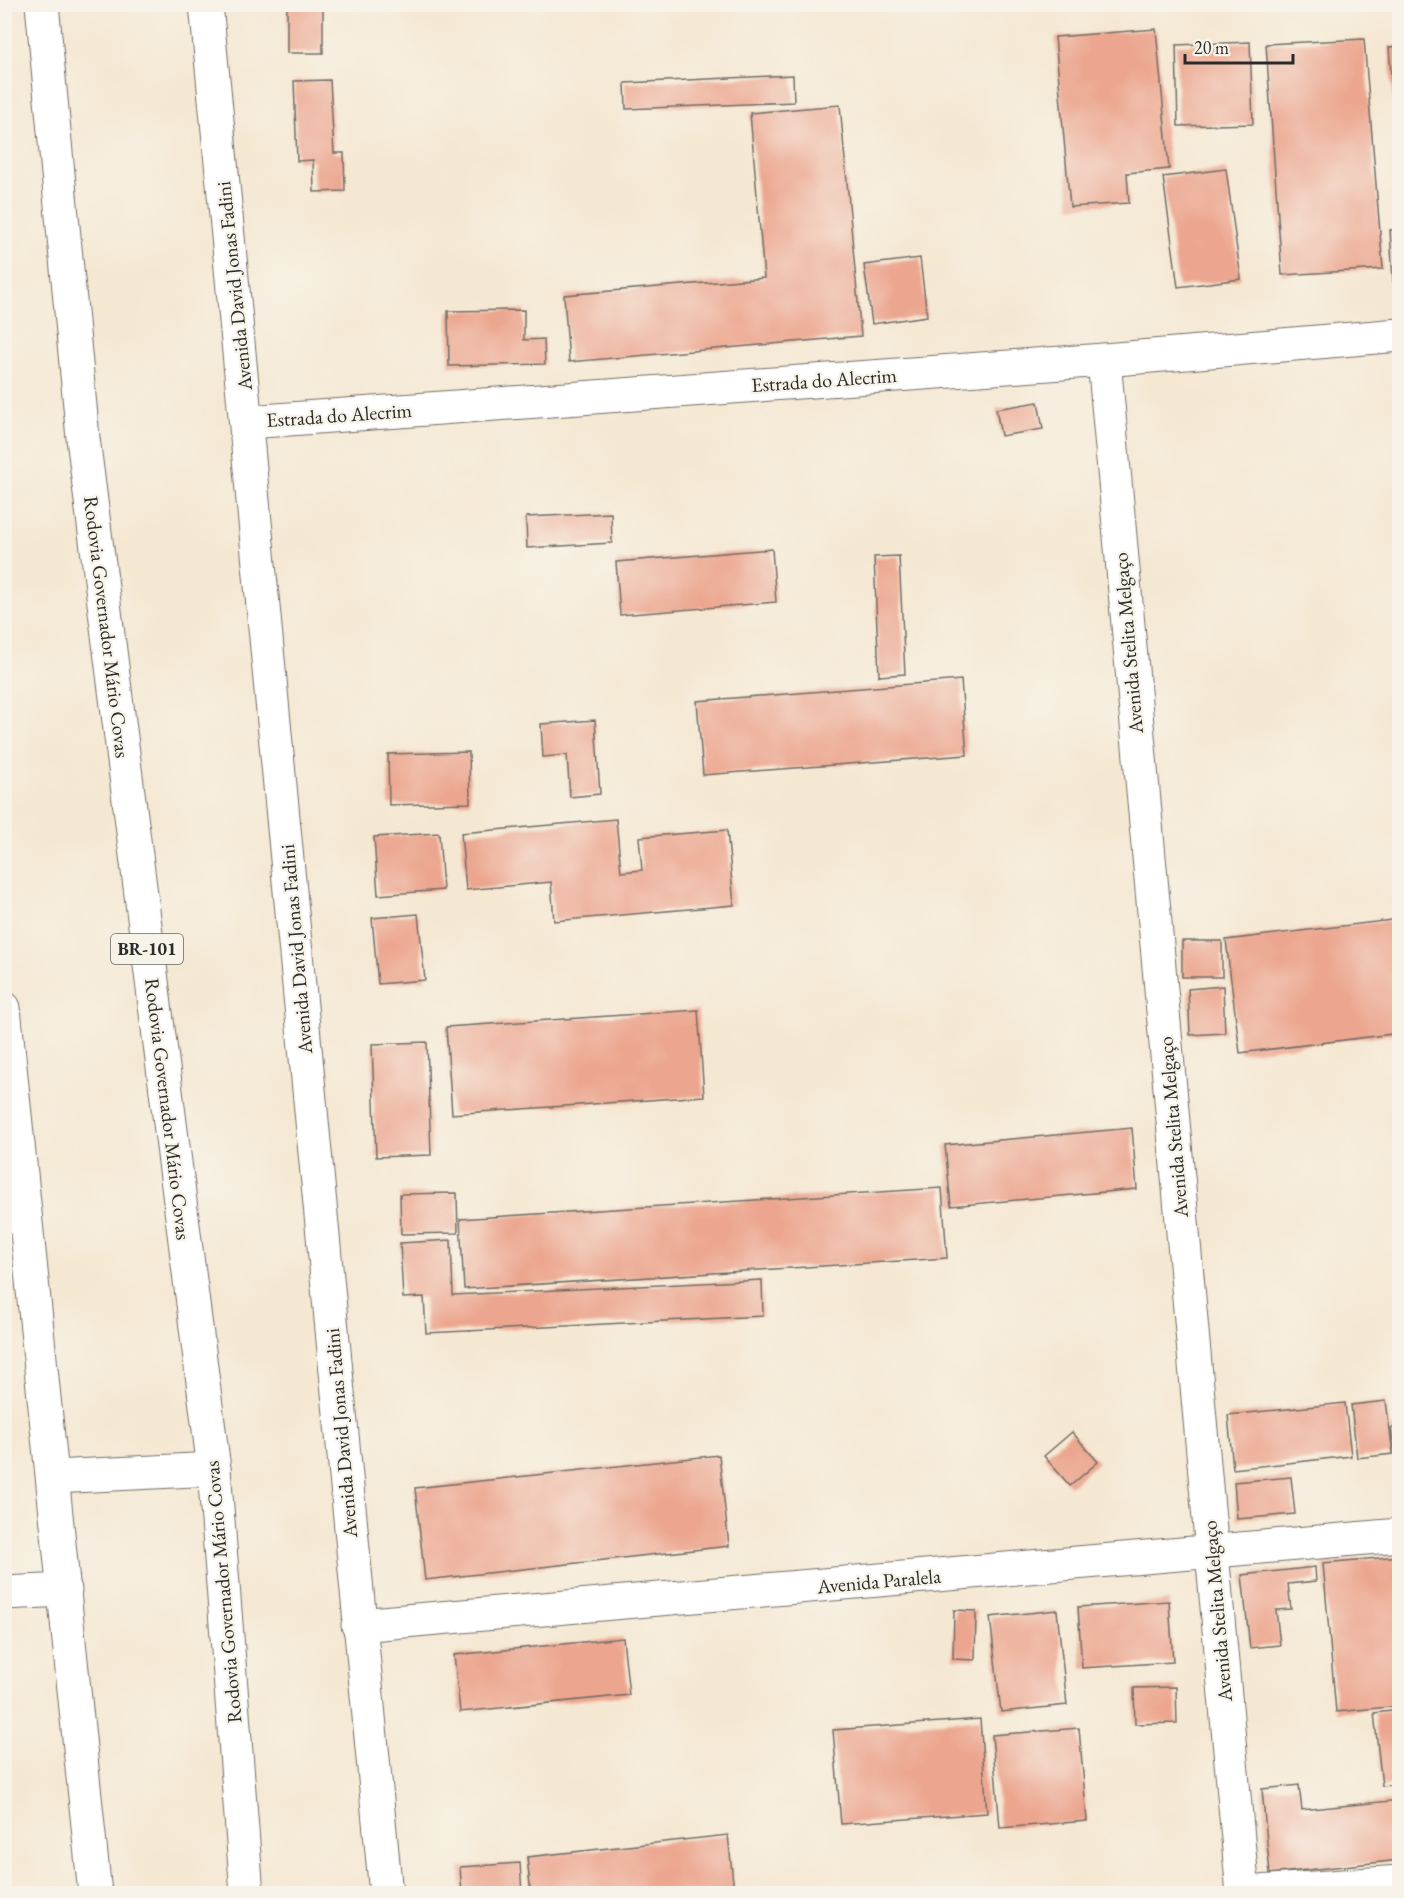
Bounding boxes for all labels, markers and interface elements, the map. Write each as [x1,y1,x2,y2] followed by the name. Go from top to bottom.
[1185,27,1293,65] scale bar
[1194,36,1229,59] text: 20 m
[210,180,258,393] street label: Avenida David Jonas Fadini
[750,362,898,398] street label: Estrada do Alecrim
[265,397,413,433] street label: Estrada do Alecrim
[78,495,136,759] street label: Rodovia Governador Mário Covas
[1107,551,1149,736] street label: Avenida Stelita Melgaço
[274,843,318,1056] street label: Avenida David Jonas Fadini
[111,934,183,964] road number: BR-101
[139,977,197,1241] street label: Rodovia Governador Mário Covas
[1152,1035,1194,1220] street label: Avenida Stelita Melgaço
[319,1327,363,1540] street label: Avenida David Jonas Fadini
[199,1460,247,1724] street label: Rodovia Governador Mário Covas
[1196,1519,1238,1704] street label: Avenida Stelita Melgaço
[815,1563,942,1599] street label: Avenida Paralela

